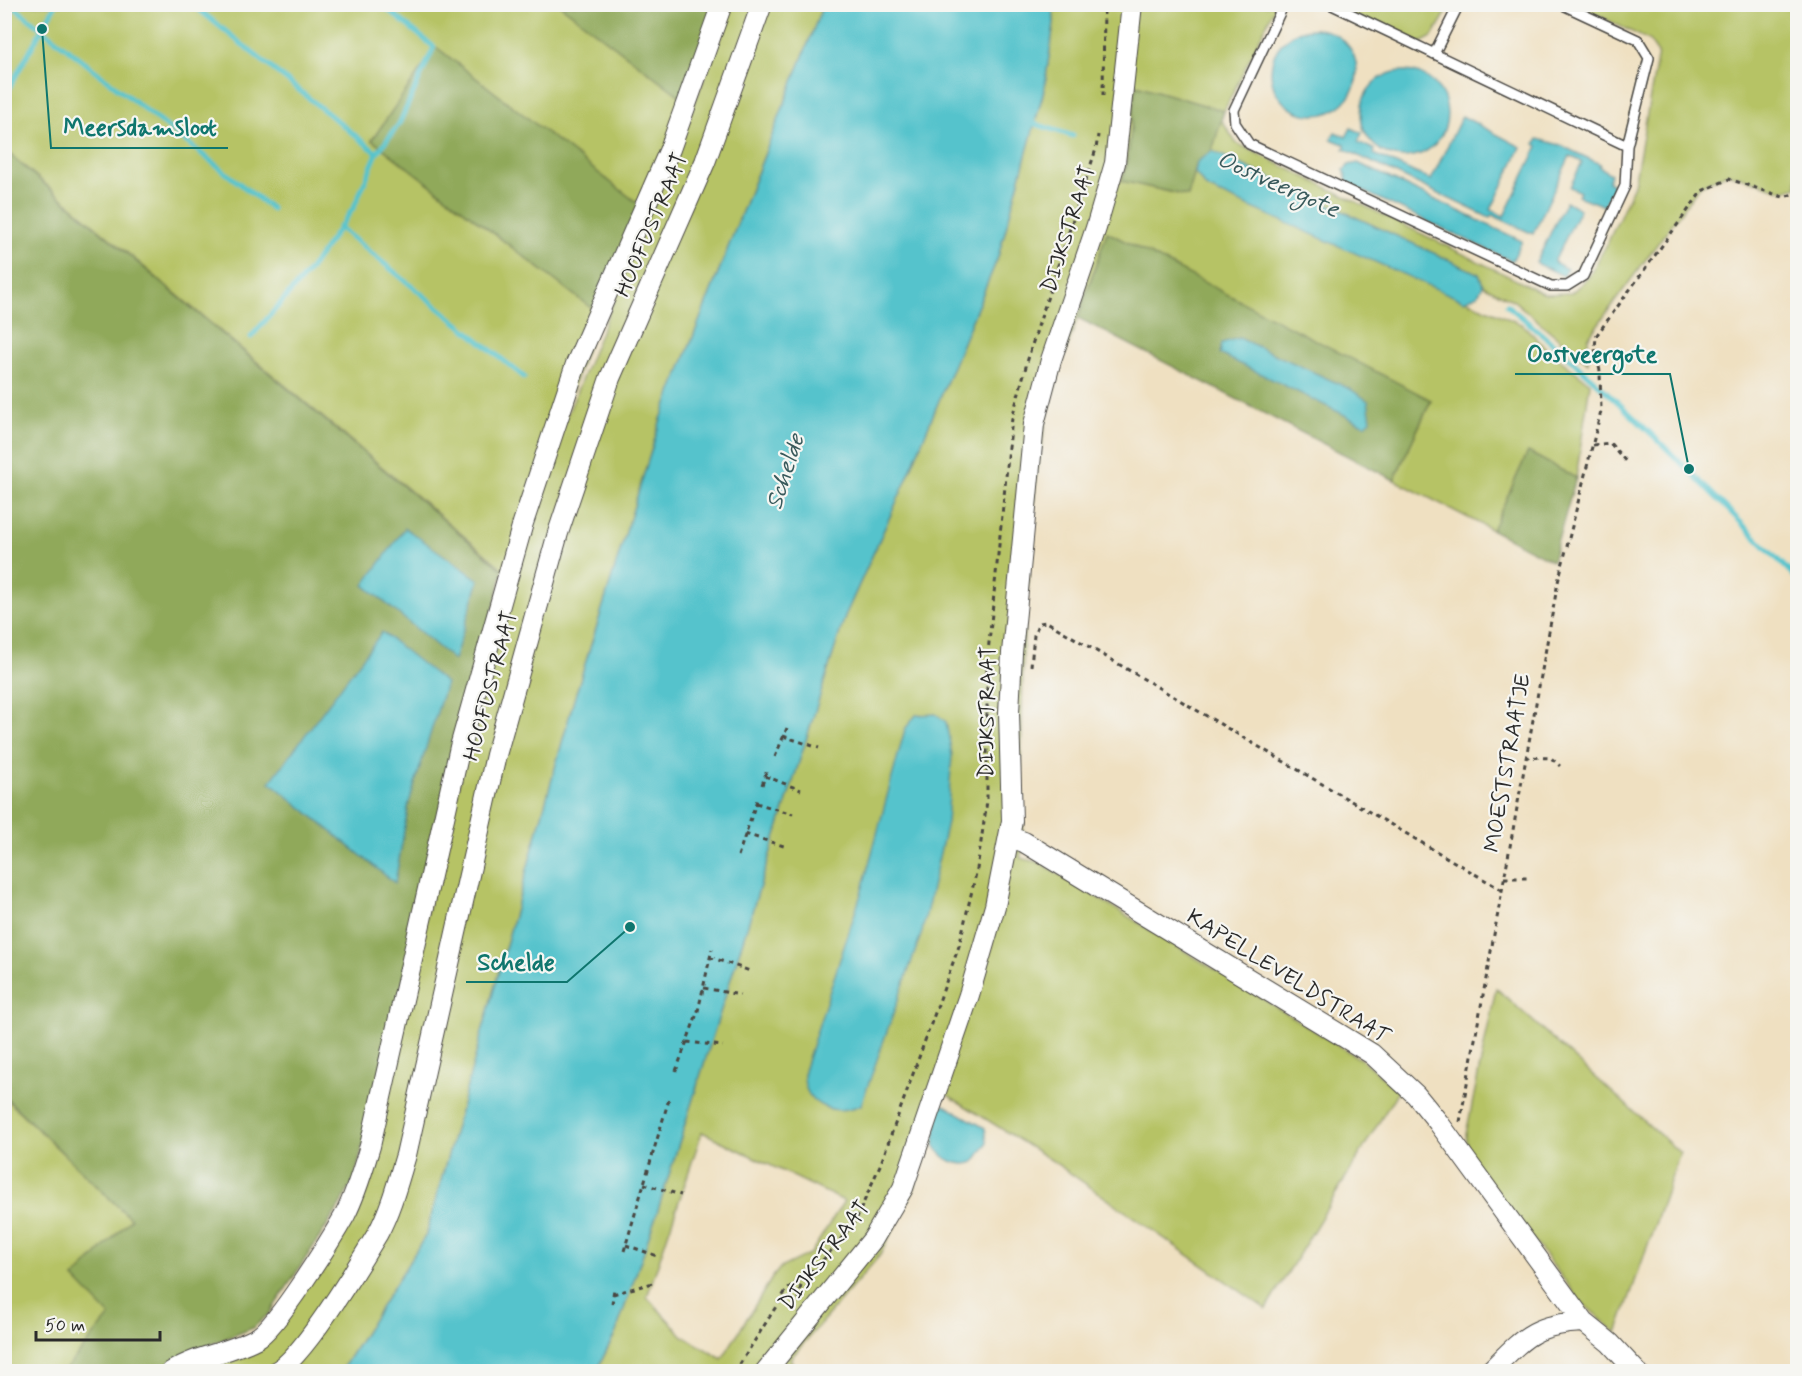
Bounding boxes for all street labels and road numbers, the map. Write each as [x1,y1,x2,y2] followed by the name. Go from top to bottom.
[609,149,695,301] street label: HOOFDSTRAAT
[1035,162,1103,296] street label: DIJKSTRAAT
[458,608,524,764] street label: HOOFDSTRAAT
[973,646,1003,778] street label: DIJKSTRAAT
[1478,671,1538,855] street label: MOESTSTRAATJE
[1181,903,1396,1051] street label: KAPELLEVELDSTRAAT
[773,1195,877,1317] street label: DIJKSTRAAT

